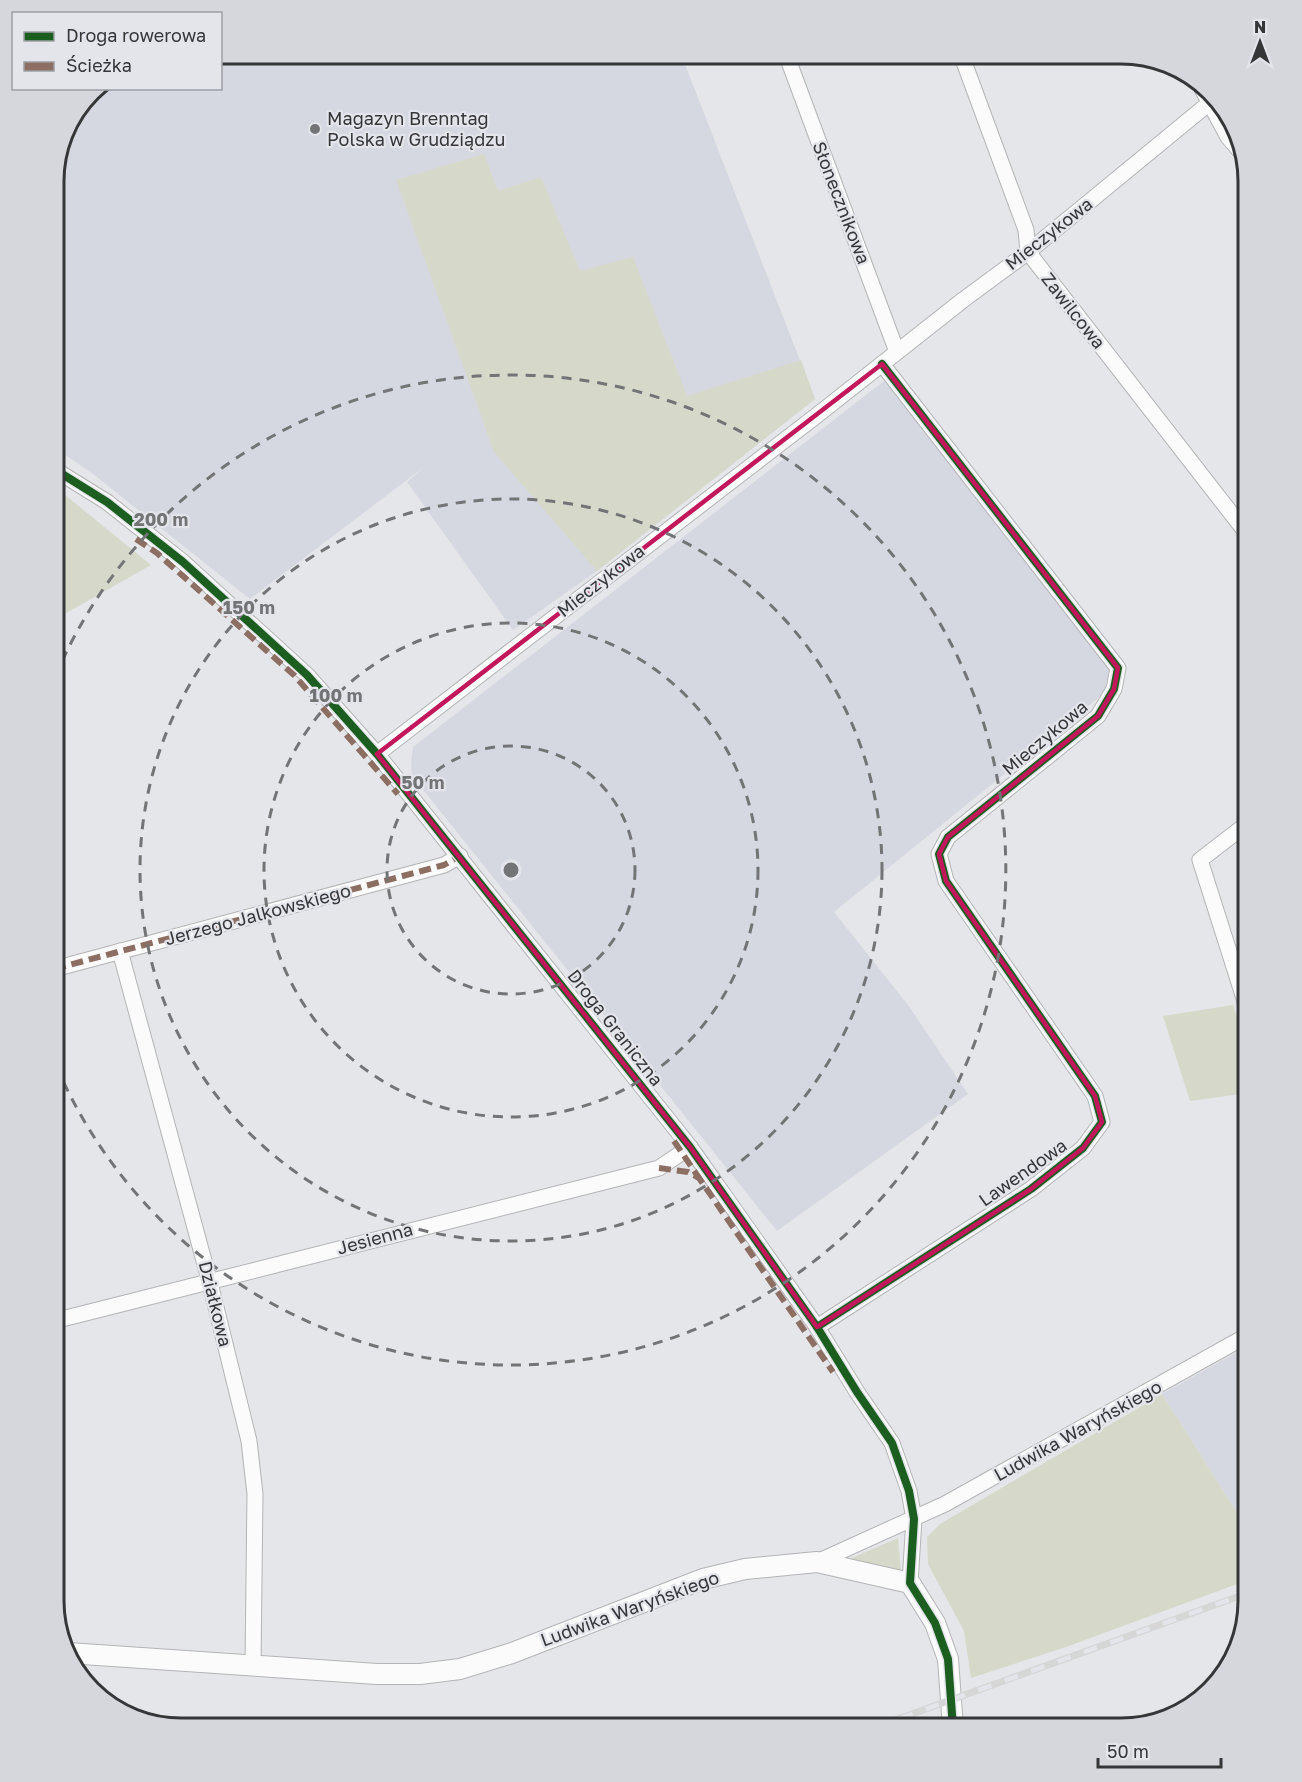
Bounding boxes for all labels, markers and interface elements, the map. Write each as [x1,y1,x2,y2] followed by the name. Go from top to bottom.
[12,12,222,90] legend
[1230,12,1290,72] north arrow
[1254,17,1266,37] text: N
[66,24,206,46] text: Droga rowerowa
[66,54,132,76] text: Ścieżka
[327,107,505,150] place label: Magazyn Brenntag Polska w Grudziądzu
[308,122,322,136] marker: Magazyn Brenntag Polska w Grudziądzu
[808,138,875,267] street label: Słonecznikowa
[1000,192,1096,274] street label: Mieczykowa
[1037,268,1110,353] street label: Zawilcowa
[134,508,188,530] text: 200 m
[552,539,648,621] street label: Mieczykowa
[223,596,275,618] text: 150 m
[310,684,362,706] text: 100 m
[997,695,1092,779] street label: Mieczykowa
[402,771,444,793] text: 50 m
[501,860,521,880] centre of rings
[162,879,353,949] street label: Jerzego Jalkowskiego
[563,965,668,1090] street label: Droga Graniczna
[974,1134,1071,1211] street label: Lawendowa
[334,1217,415,1259] street label: Jesienna
[195,1259,237,1349] street label: Działkowa
[990,1375,1165,1485] street label: Ludwika Waryńskiego
[537,1566,722,1651] street label: Ludwika Waryńskiego
[1098,1731,1221,1769] scale bar
[1107,1740,1149,1762] text: 50 m

